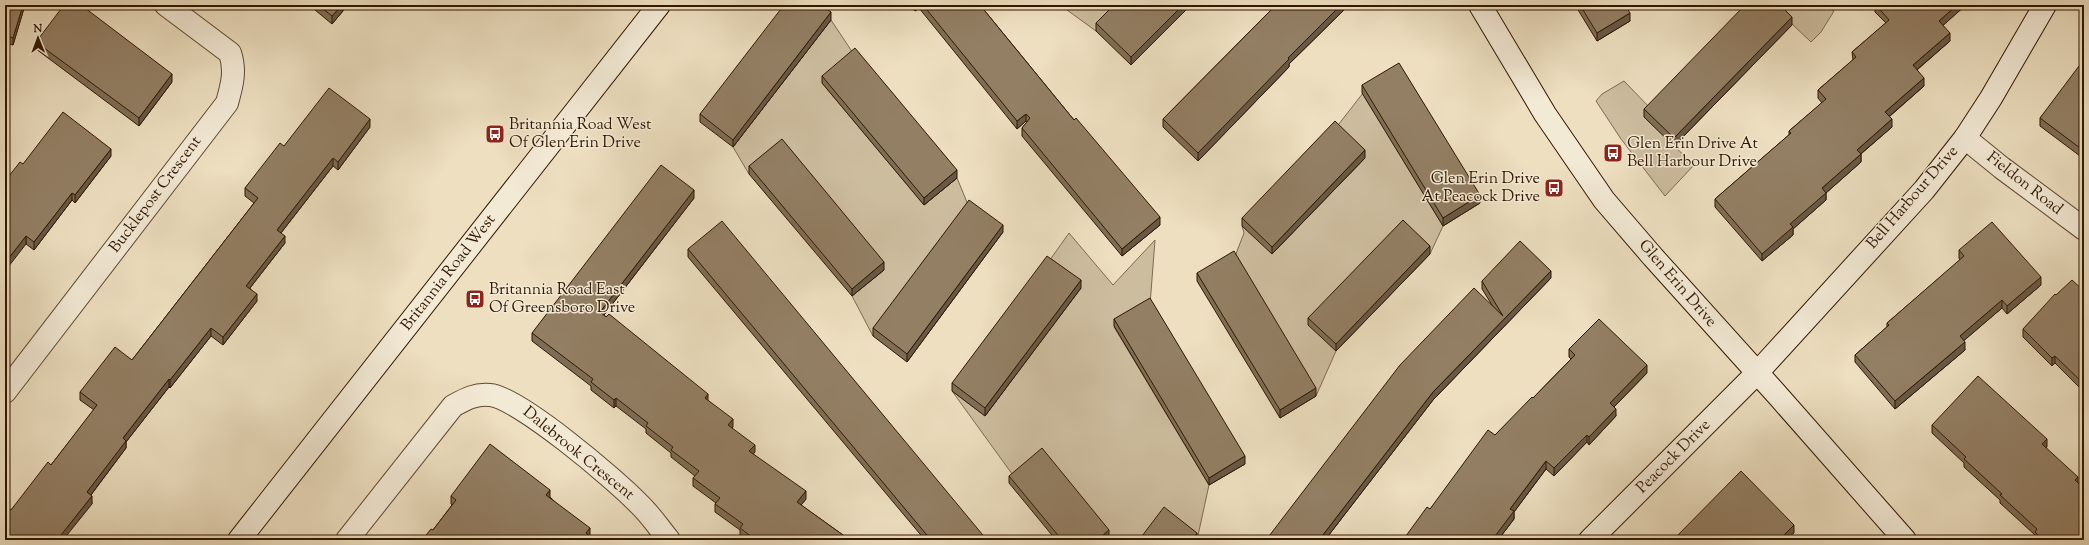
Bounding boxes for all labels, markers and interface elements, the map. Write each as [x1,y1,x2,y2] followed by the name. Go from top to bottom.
[18,18,58,58] north arrow
[32,21,43,37] text: N
[509,114,652,155] place label: Britannia Road West Of Glen Erin Drive
[484,123,506,145] bus stop icon: Britannia Road West Of Glen Erin Drive
[104,131,208,258] street label: Bucklepost Crescent
[1627,133,1759,174] place label: Glen Erin Drive At Bell Harbour Drive
[1862,141,1964,255] street label: Bell Harbour Drive
[1602,142,1624,164] bus stop icon: Glen Erin Drive At Bell Harbour Drive
[1981,147,2067,221] street label: Fieldon Road
[1422,168,1540,209] place label: Glen Erin Drive At Peacock Drive
[1543,177,1565,199] bus stop icon: Glen Erin Drive At Peacock Drive
[396,209,502,336] street label: Britannia Road West
[1632,235,1722,333] street label: Glen Erin Drive
[489,279,635,320] place label: Britannia Road East Of Greensboro Drive
[464,288,486,310] bus stop icon: Britannia Road East Of Greensboro Drive
[517,402,639,507] street label: Dalebrook Crescent
[1632,415,1716,499] street label: Peacock Drive

